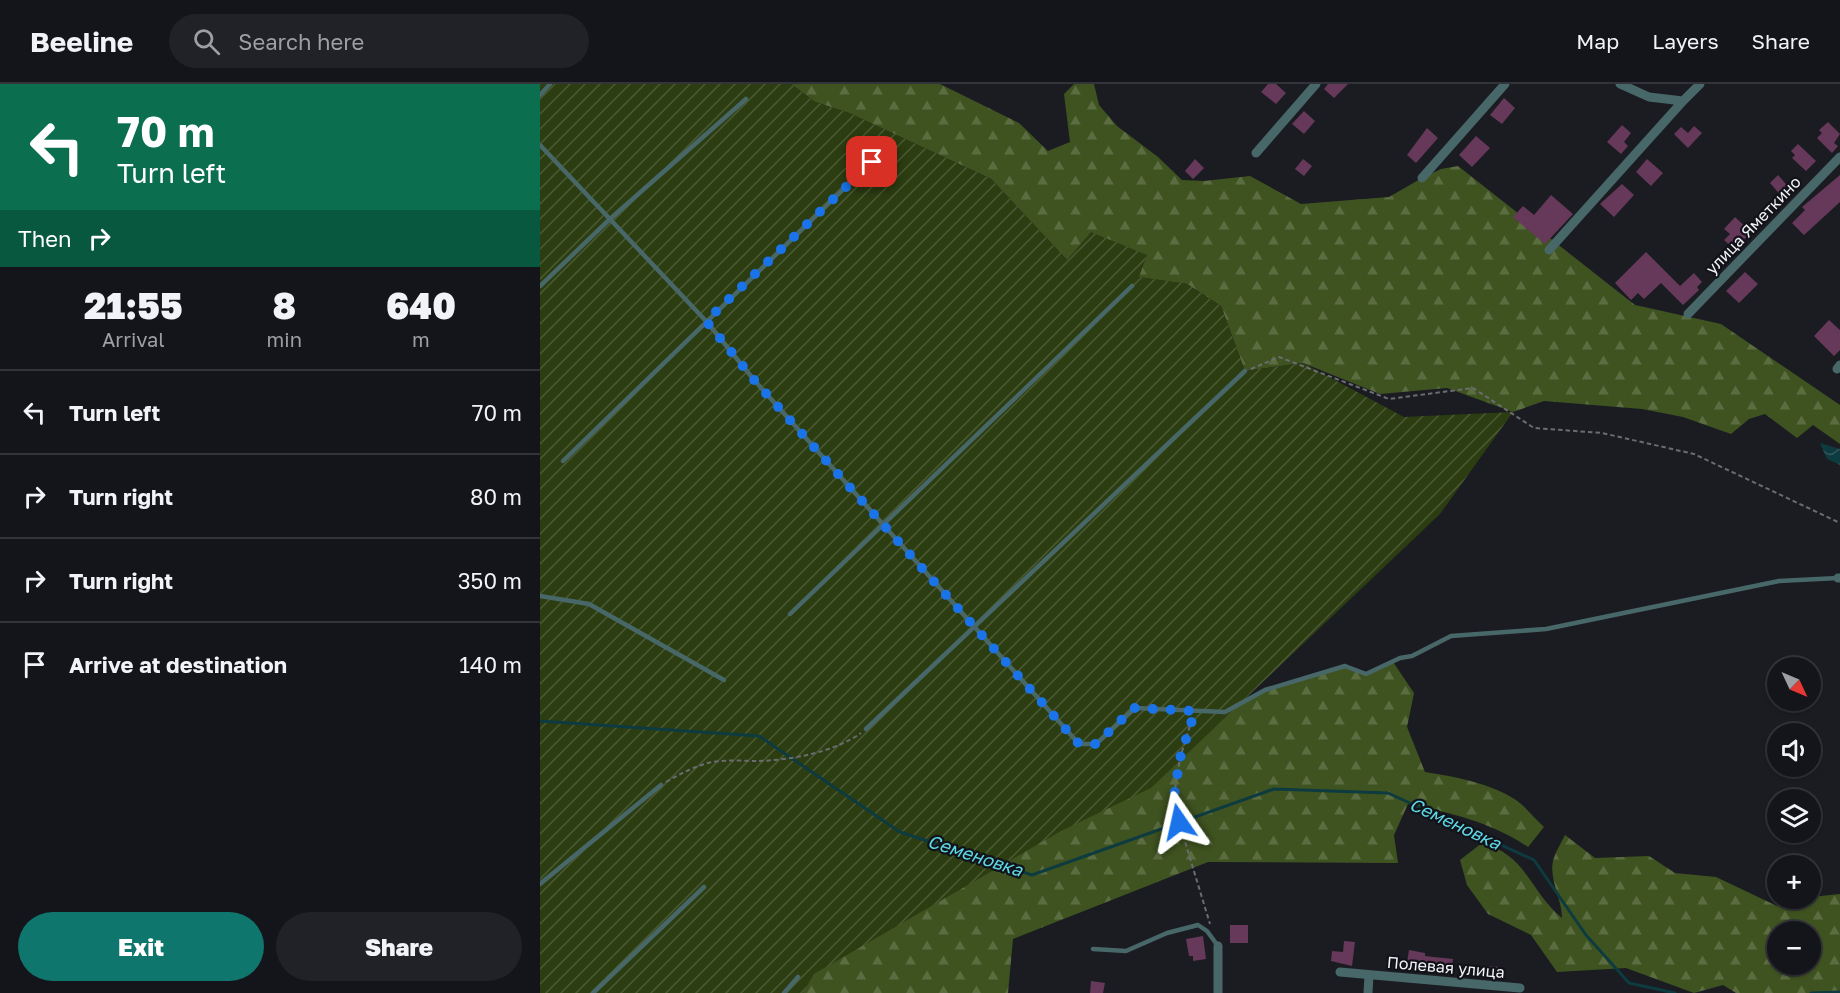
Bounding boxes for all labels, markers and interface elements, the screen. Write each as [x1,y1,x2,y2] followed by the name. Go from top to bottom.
[169,14,589,68] search box
[30,25,133,58] text: Beeline
[190,25,223,58] icon: search
[238,28,364,55] text: Search here
[1576,28,1619,54] text: Map
[1652,28,1719,54] text: Layers
[1752,28,1810,54] text: Share
[117,106,214,156] text: 70 m
[18,108,96,186] icon: left
[846,136,897,187] pin
[855,145,888,178] icon: arrive
[117,157,226,189] text: Turn left
[1701,172,1805,278] street label: улица Яметкино
[83,222,116,255] icon: right
[18,225,71,252] text: Then
[84,284,183,327] text: 21:55
[272,284,296,327] text: 8
[386,284,456,327] text: 640
[102,327,165,351] text: Arrival
[267,327,302,351] text: min
[412,327,430,351] text: m
[18,396,51,429] icon: left
[69,399,160,426] text: Turn left
[472,399,522,426] text: 70 m
[18,480,51,513] icon: right
[69,483,173,510] text: Turn right
[470,483,522,510] text: 80 m
[18,564,51,597] icon: right
[69,567,173,594] text: Turn right
[458,567,522,594] text: 350 m
[18,648,51,681] icon: arrive
[69,651,287,678] text: Arrive at destination
[459,651,522,678] text: 140 m
[1767,657,1821,711] north arrow
[1767,657,1821,975] map controls
[1767,723,1821,777] button: sound
[1767,789,1821,843] button: layers
[1147,790,1211,854] position arrow
[1406,792,1505,854] water label: Семеновка
[925,829,1026,881] water label: Семеновка
[1767,855,1821,909] button: +
[18,912,264,981] button: Exit
[276,912,522,981] button: Share
[1767,921,1821,975] button: −
[1386,952,1506,982] street label: Полевая улица

